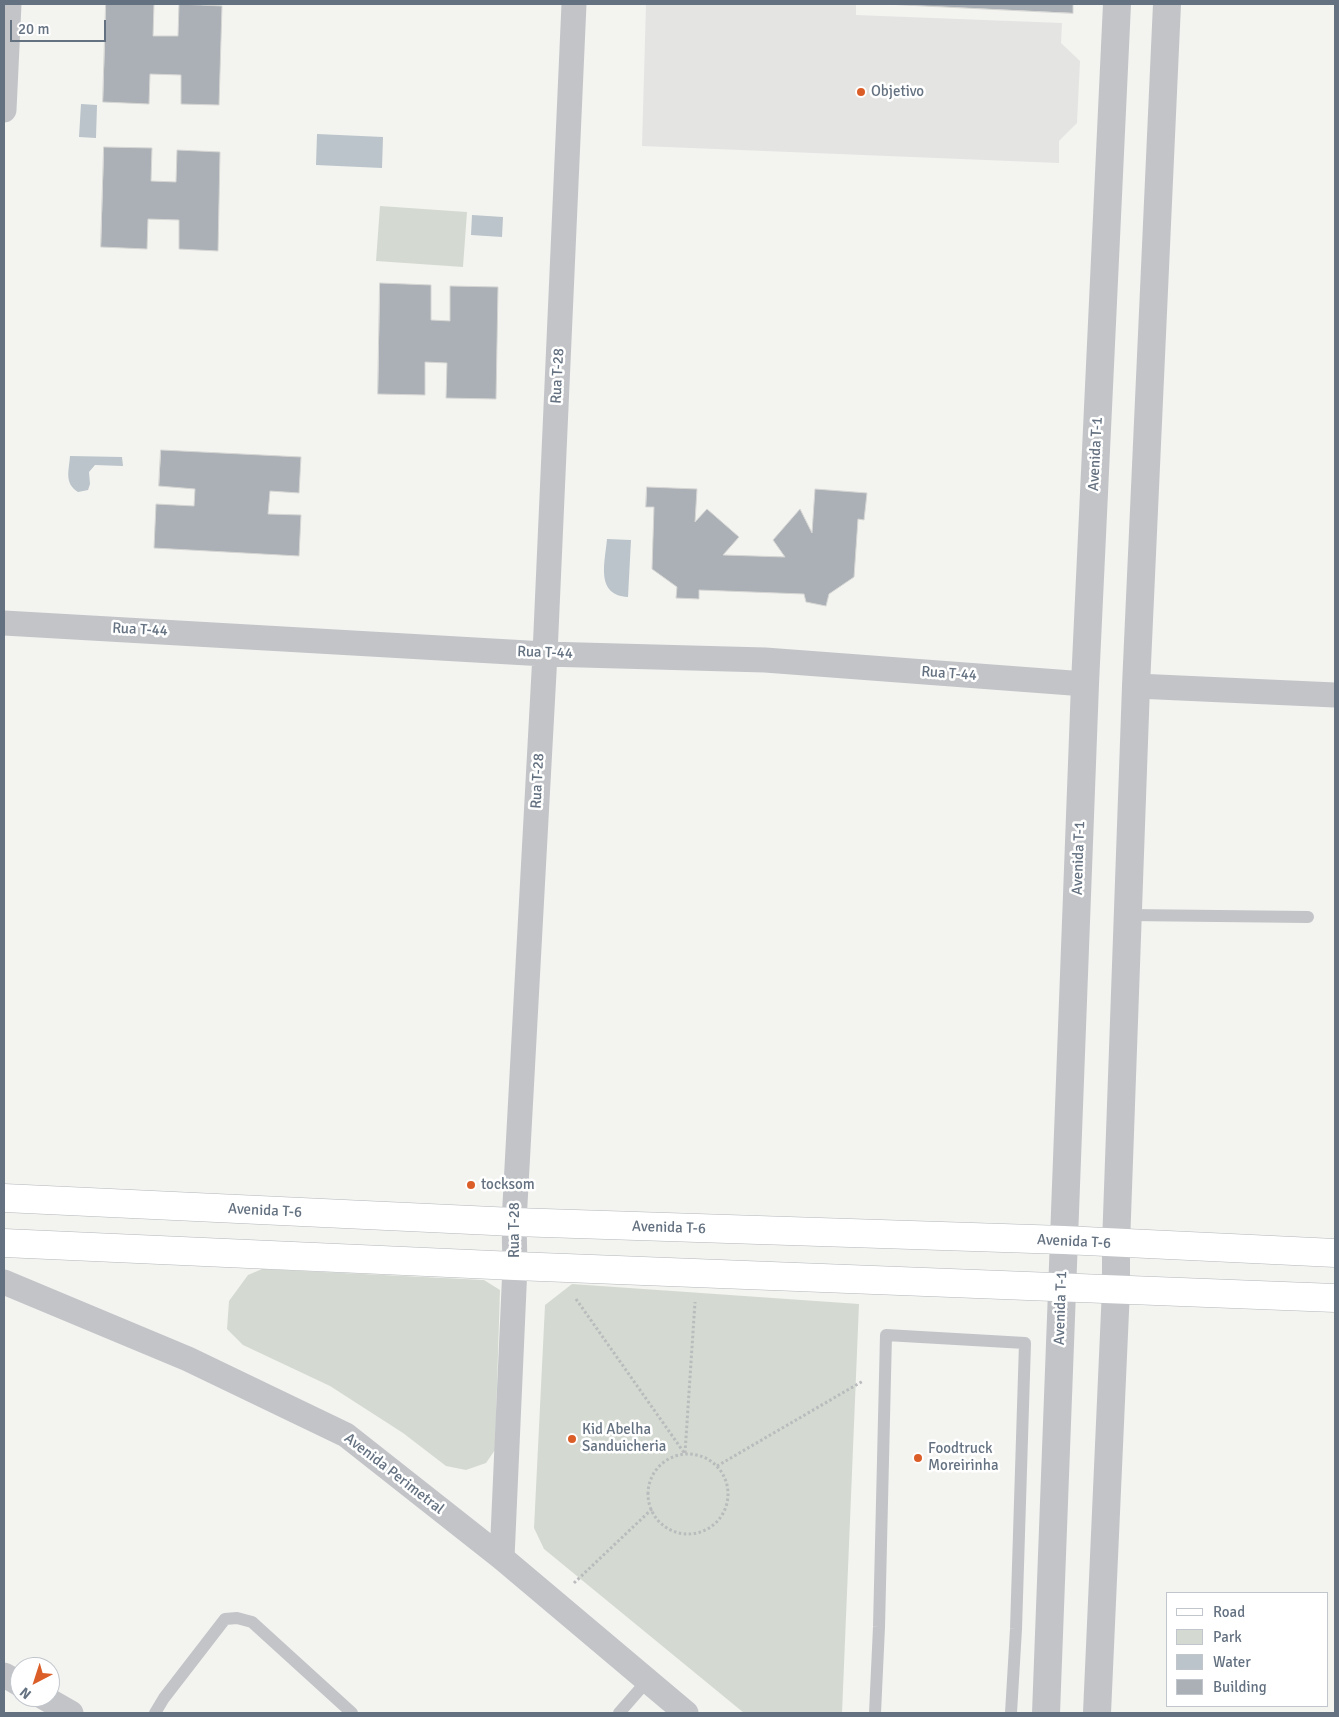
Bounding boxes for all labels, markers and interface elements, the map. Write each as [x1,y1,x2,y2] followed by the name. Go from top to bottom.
[12,10,109,42] scale bar
[18,20,49,38] text: 20 m
[871,83,924,101] place label: Objetivo
[855,86,867,98] marker: Objetivo
[548,348,568,404] street label: Rua T-28
[1085,417,1107,491] street label: Avenida T-1
[112,620,168,640] street label: Rua T-44
[517,643,573,663] street label: Rua T-44
[921,663,977,685] street label: Rua T-44
[528,753,548,809] street label: Rua T-28
[1069,821,1089,895] street label: Avenida T-1
[481,1176,535,1194] place label: tocksom
[465,1179,477,1191] marker: tocksom
[228,1200,302,1222] street label: Avenida T-6
[506,1202,524,1258] street label: Rua T-28
[632,1218,706,1238] street label: Avenida T-6
[1037,1231,1111,1253] street label: Avenida T-6
[1051,1271,1071,1345] street label: Avenida T-1
[582,1421,666,1456] place label: Kid Abelha Sanduicheria
[340,1429,448,1519] street label: Avenida Perimetral
[566,1433,578,1445] marker: Kid Abelha Sanduicheria
[928,1440,999,1475] place label: Foodtruck Moreirinha
[912,1452,924,1464] marker: Foodtruck Moreirinha
[1166,1592,1329,1707] legend
[1213,1603,1245,1621] text: Road
[1213,1628,1242,1646] text: Park
[1213,1653,1251,1671] text: Water
[10,1657,60,1707] north arrow
[1213,1678,1267,1696] text: Building
[16,1683,35,1703] text: N

